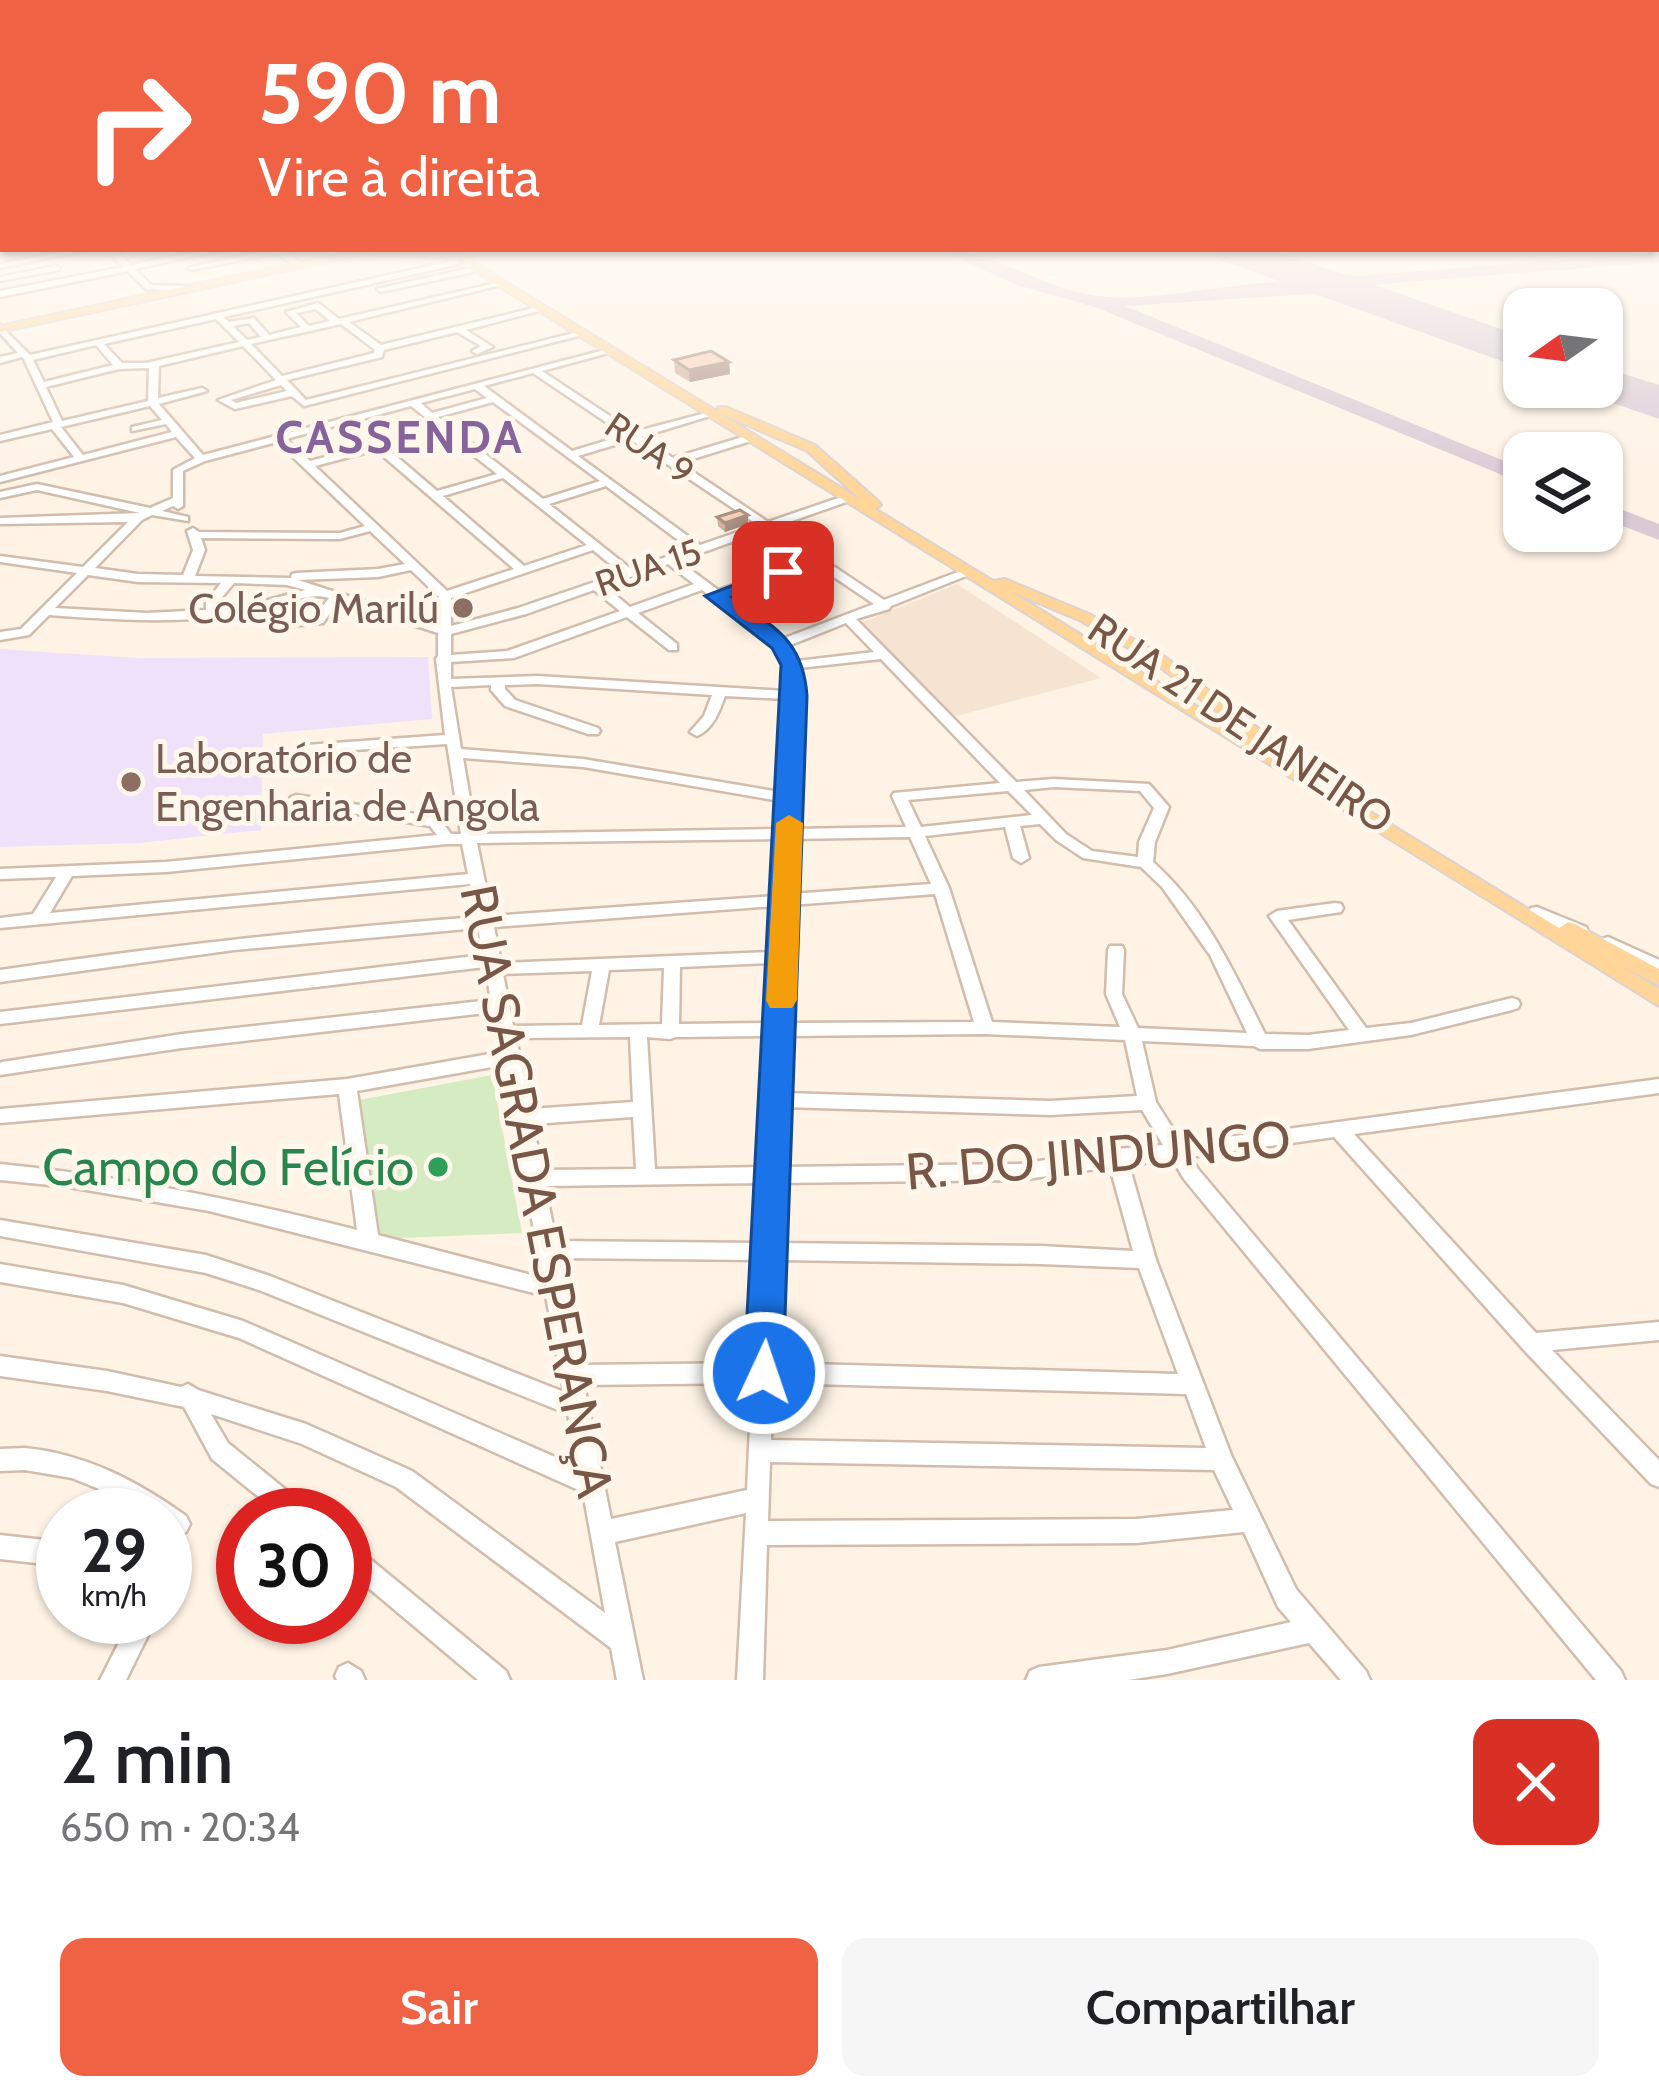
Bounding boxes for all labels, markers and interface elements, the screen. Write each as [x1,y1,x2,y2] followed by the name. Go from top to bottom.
[258,42,502,144] text: 590 m
[60,48,216,204] icon: right
[258,144,540,210] text: Vire à direita
[1503,288,1623,408] north arrow
[1503,288,1623,552] map controls
[597,402,703,494] street label: RUA 9
[275,410,525,464] district label: CASSENDA
[1503,432,1623,552] button: layers
[732,521,834,623] pin
[589,529,707,605] street label: RUA 15
[750,539,816,605] icon: arrive
[188,582,439,634] place label: Colégio Marilú
[450,595,476,621] marker: Colégio Marilú
[1079,602,1403,844] street label: RUA 21 DE JANEIRO
[155,732,540,832] place label: Laboratório de Engenharia de Angola
[118,769,144,795] marker: Laboratório de Engenharia de Angola
[447,880,627,1503] street label: RUA SAGRADA ESPERANÇA
[903,1107,1293,1203] street label: R. DO JINDUNGO
[42,1136,414,1198] place label: Campo do Felício
[425,1154,451,1180] marker: Campo do Felício
[701,1310,827,1436] position arrow
[216,1488,372,1644] speed limit sign: 30
[81,1514,147,1587] text: 29
[81,1577,147,1614] text: km/h
[60,1714,233,1801] text: 2 min
[1473,1719,1599,1845] button: close
[60,1803,300,1851] text: 650 m · 20:34
[60,1938,818,2076] button: Sair
[842,1938,1599,2076] button: Compartilhar

